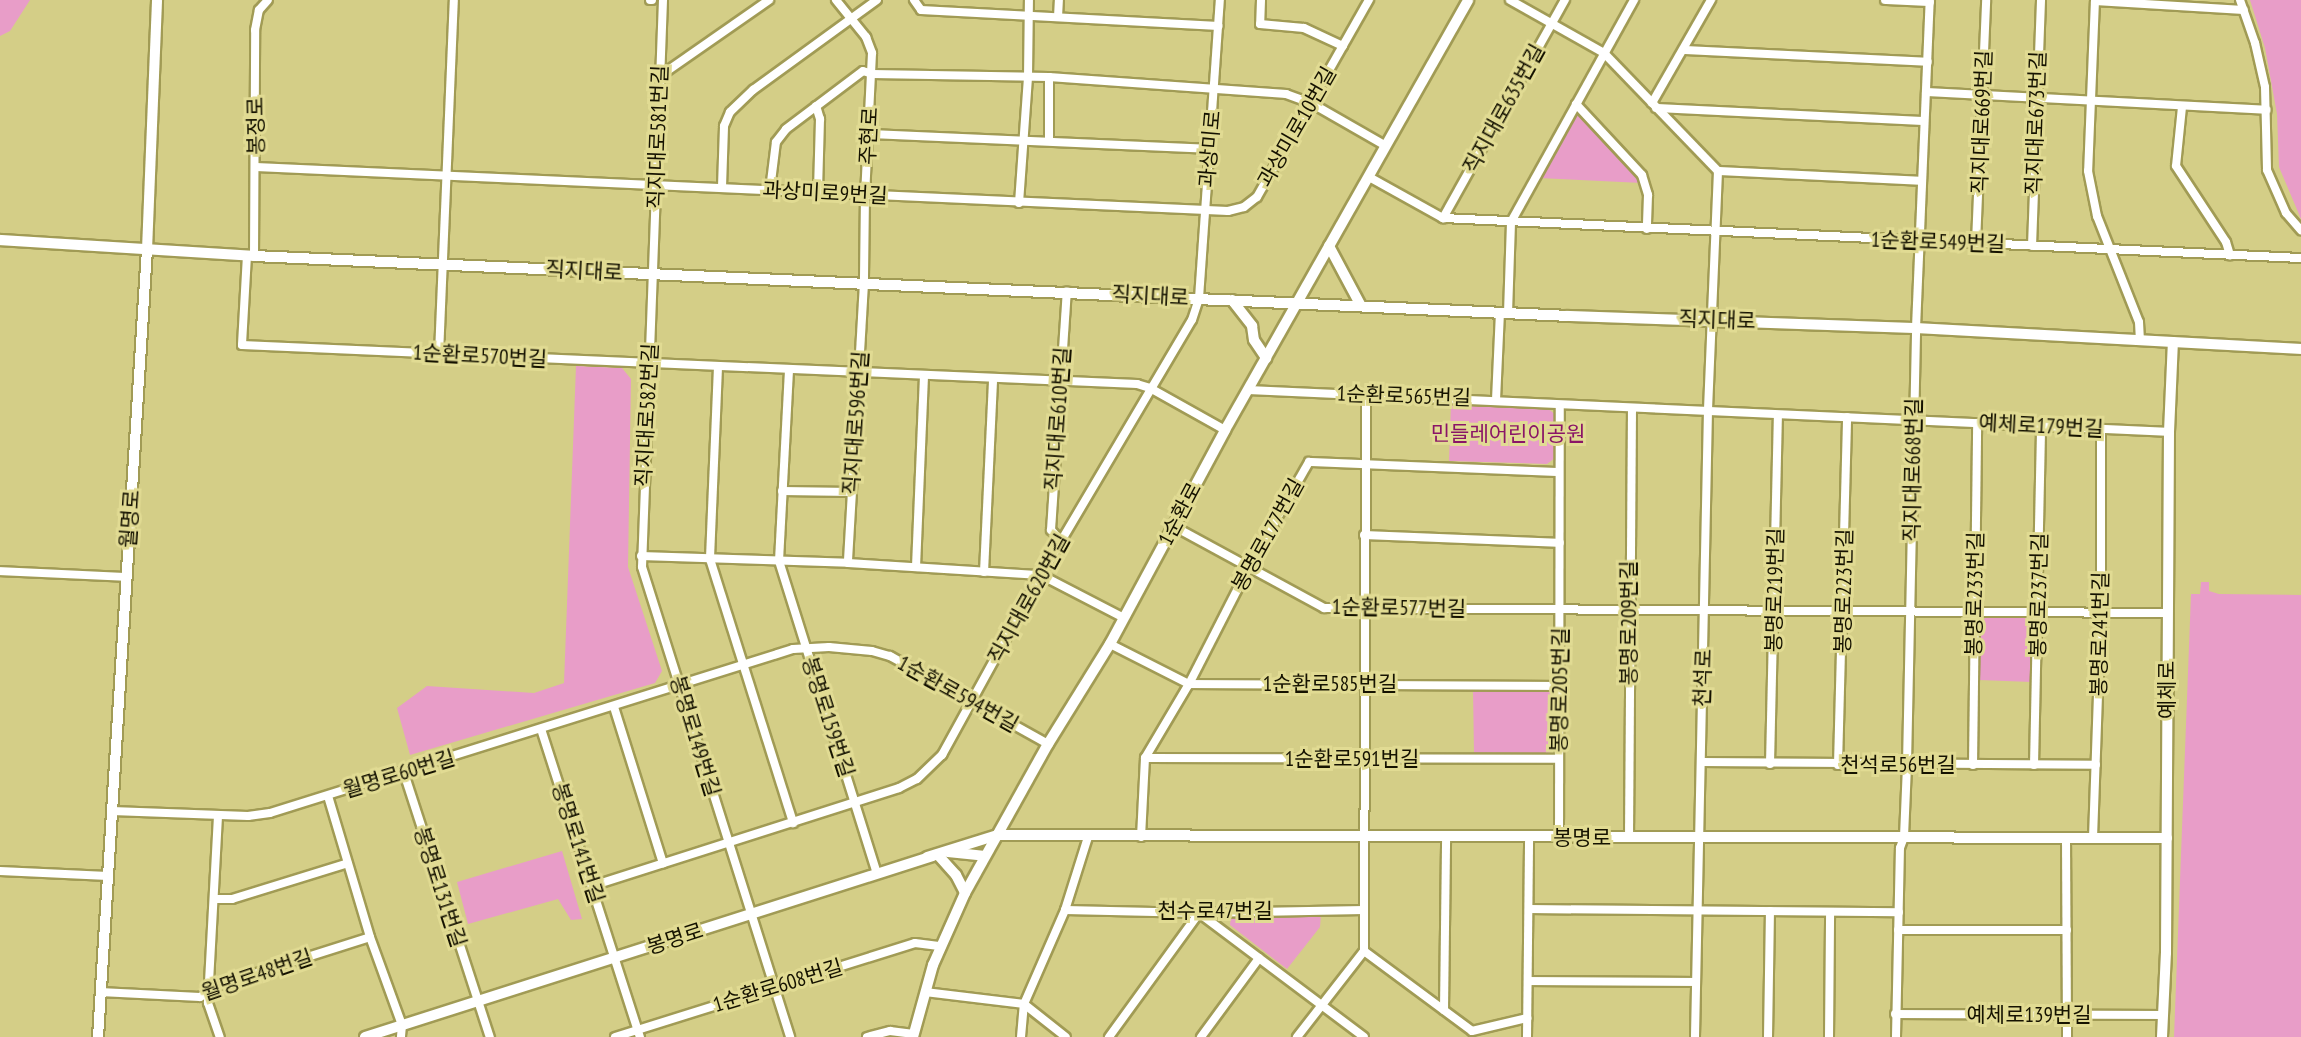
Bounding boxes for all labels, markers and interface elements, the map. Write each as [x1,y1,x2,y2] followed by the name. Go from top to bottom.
[1458,40,1550,178] street label: 직지대로635번길
[1967,49,1997,195] street label: 직지대로669번길
[2021,50,2051,196] street label: 직지대로673번길
[1252,62,1342,192] street label: 과상미로10번길
[643,64,673,210] street label: 직지대로581번길
[243,97,269,155] street label: 봉정로
[855,106,883,166] street label: 주현로
[1194,109,1226,189] street label: 과상미로
[762,177,888,209] street label: 과상미로9번길
[1870,227,2006,257] street label: 1순환로549번길
[545,256,623,286] street label: 직지대로
[1111,281,1189,311] street label: 직지대로
[1678,306,1756,334] street label: 직지대로
[412,340,548,372] street label: 1순환로570번길
[631,342,663,488] street label: 직지대로582번길
[1040,346,1076,492] street label: 직지대로610번길
[838,350,874,496] street label: 직지대로596번길
[1336,381,1472,411] street label: 1순환로565번길
[1899,398,1927,542] street label: 직지대로668번길
[1978,410,2104,442] street label: 예체로179번길
[1431,421,1585,447] park label: 민들레어린이공원
[1227,474,1309,596] street label: 봉명로177번길
[1153,478,1207,550] street label: 1순환로
[115,489,145,549] street label: 월명로
[1761,527,1789,653] street label: 봉명로219번길
[1830,528,1858,654] street label: 봉명로223번길
[983,530,1075,668] street label: 직지대로620번길
[1961,531,1989,657] street label: 봉명로233번길
[2025,532,2053,658] street label: 봉명로237번길
[1616,561,1642,685] street label: 봉명로209번길
[2086,571,2114,697] street label: 봉명로241번길
[1332,594,1466,622] street label: 1순환로577번길
[1546,627,1574,753] street label: 봉명로205번길
[1689,649,1717,707] street label: 천석로
[893,650,1023,738] street label: 1순환로594번길
[797,654,859,780] street label: 봉명로159번길
[2154,661,2180,719] street label: 예체로
[1263,671,1397,697] street label: 1순환로585번길
[665,673,725,799] street label: 봉명로149번길
[340,745,458,803] street label: 월명로60번길
[1285,746,1419,772] street label: 1순환로591번길
[1840,752,1956,778] street label: 천석로56번길
[547,780,609,906] street label: 봉명로141번길
[409,824,471,950] street label: 봉명로131번길
[1553,825,1611,851] street label: 봉명로
[1157,898,1273,924] street label: 천수로47번길
[644,918,706,960] street label: 봉명로
[198,944,316,1006] street label: 월명로48번길
[710,954,846,1018] street label: 1순환로608번길
[1967,1002,2091,1028] street label: 예체로139번길

